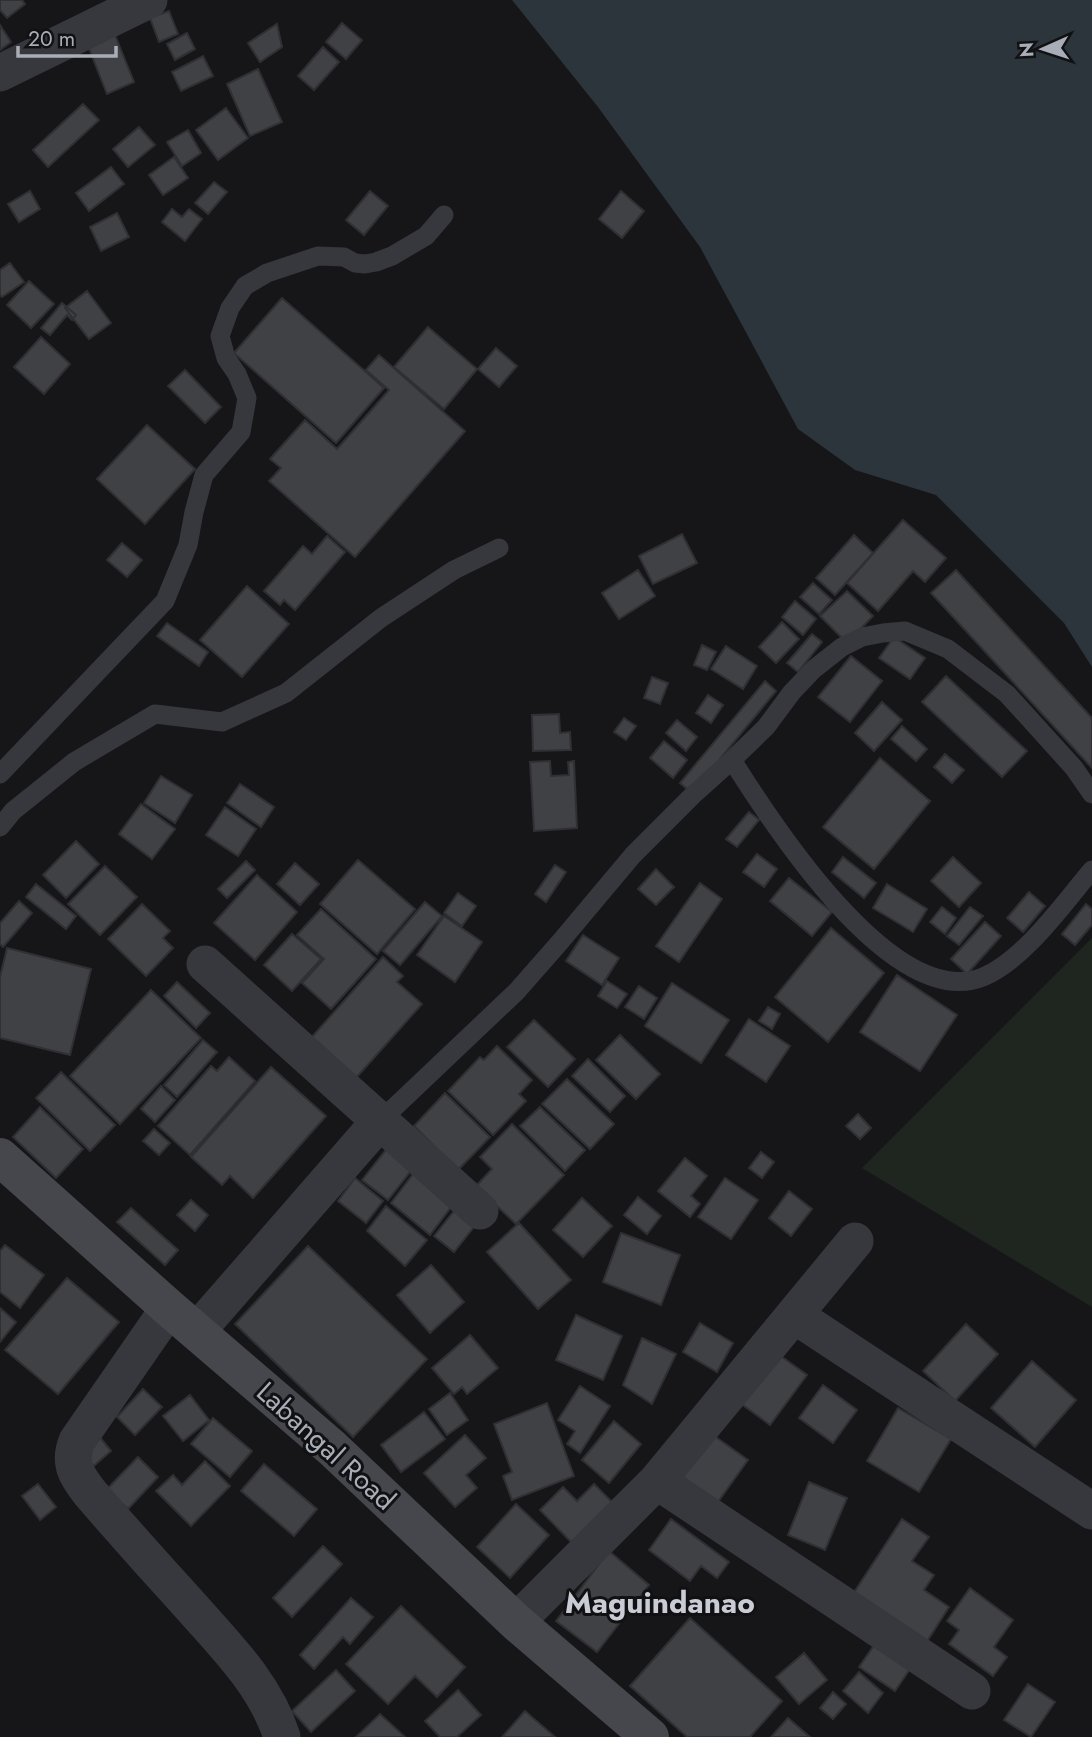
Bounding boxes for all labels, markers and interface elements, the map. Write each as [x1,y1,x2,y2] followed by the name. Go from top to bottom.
[18,14,116,58] scale bar
[1008,14,1078,84] north arrow
[28,24,75,54] text: 20 m
[1013,42,1040,58] text: N
[247,1372,405,1520] street label: Labangal Road
[565,1581,755,1624] district label: Maguindanao

